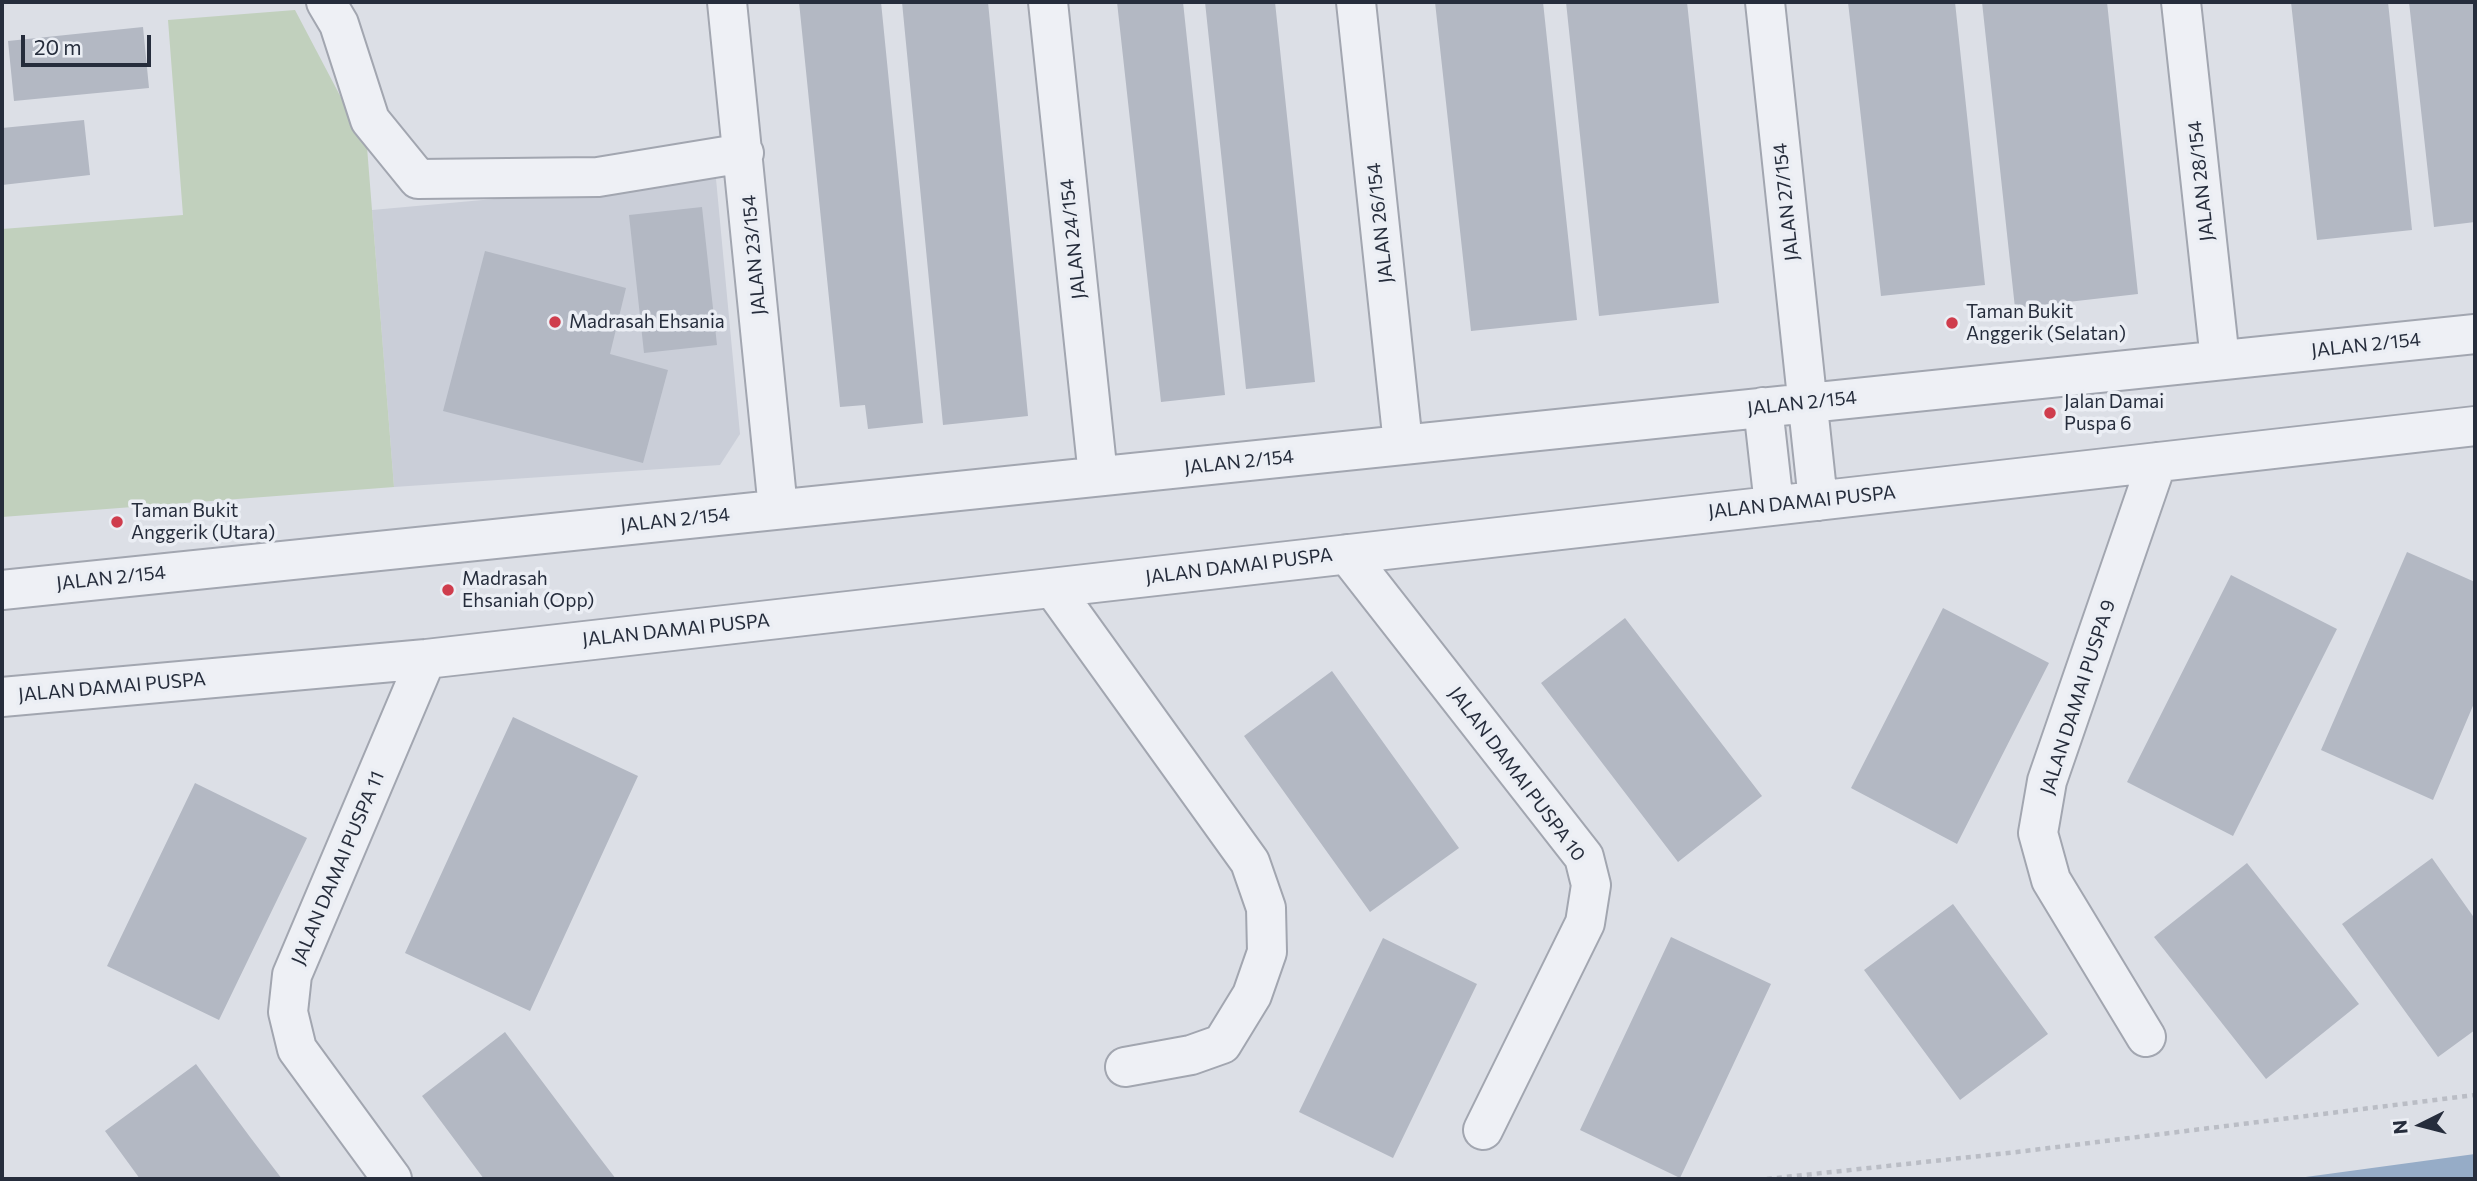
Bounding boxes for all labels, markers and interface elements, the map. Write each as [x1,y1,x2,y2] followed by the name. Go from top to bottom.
[24,21,154,65] scale bar
[34,34,82,59] text: 20 m
[2183,120,2219,242] street label: JALAN 28/154
[1768,142,1804,262] street label: JALAN 27/154
[1362,162,1398,284] street label: JALAN 26/154
[1055,178,1091,300] street label: JALAN 24/154
[737,194,771,316] street label: JALAN 23/154
[1966,301,2126,345] place label: Taman Bukit Anggerik (Selatan)
[569,311,725,333] place label: Madrasah Ehsania
[547,314,563,330] marker: Madrasah Ehsania
[1944,315,1960,331] marker: Taman Bukit Anggerik (Selatan)
[2310,328,2422,362] street label: JALAN 2/154
[1746,386,1858,420] street label: JALAN 2/154
[2064,391,2164,435] place label: Jalan Damai Puspa 6
[2042,405,2058,421] marker: Jalan Damai Puspa 6
[1183,445,1295,479] street label: JALAN 2/154
[1707,481,1897,523] street label: JALAN DAMAI PUSPA
[131,500,275,544] place label: Taman Bukit Anggerik (Utara)
[619,503,731,537] street label: JALAN 2/154
[109,514,125,530] marker: Taman Bukit Anggerik (Utara)
[1144,543,1334,589] street label: JALAN DAMAI PUSPA
[55,561,167,595] street label: JALAN 2/154
[462,568,594,612] place label: Madrasah Ehsaniah (Opp)
[440,582,456,598] marker: Madrasah Ehsaniah (Opp)
[2036,597,2120,797] street label: JALAN DAMAI PUSPA 9
[581,609,771,651] street label: JALAN DAMAI PUSPA
[17,667,207,707] street label: JALAN DAMAI PUSPA
[1444,682,1590,866] street label: JALAN DAMAI PUSPA 10
[287,768,389,968] street label: JALAN DAMAI PUSPA 11
[2386,1090,2456,1160] north arrow
[2387,1119,2412,1136] text: N

